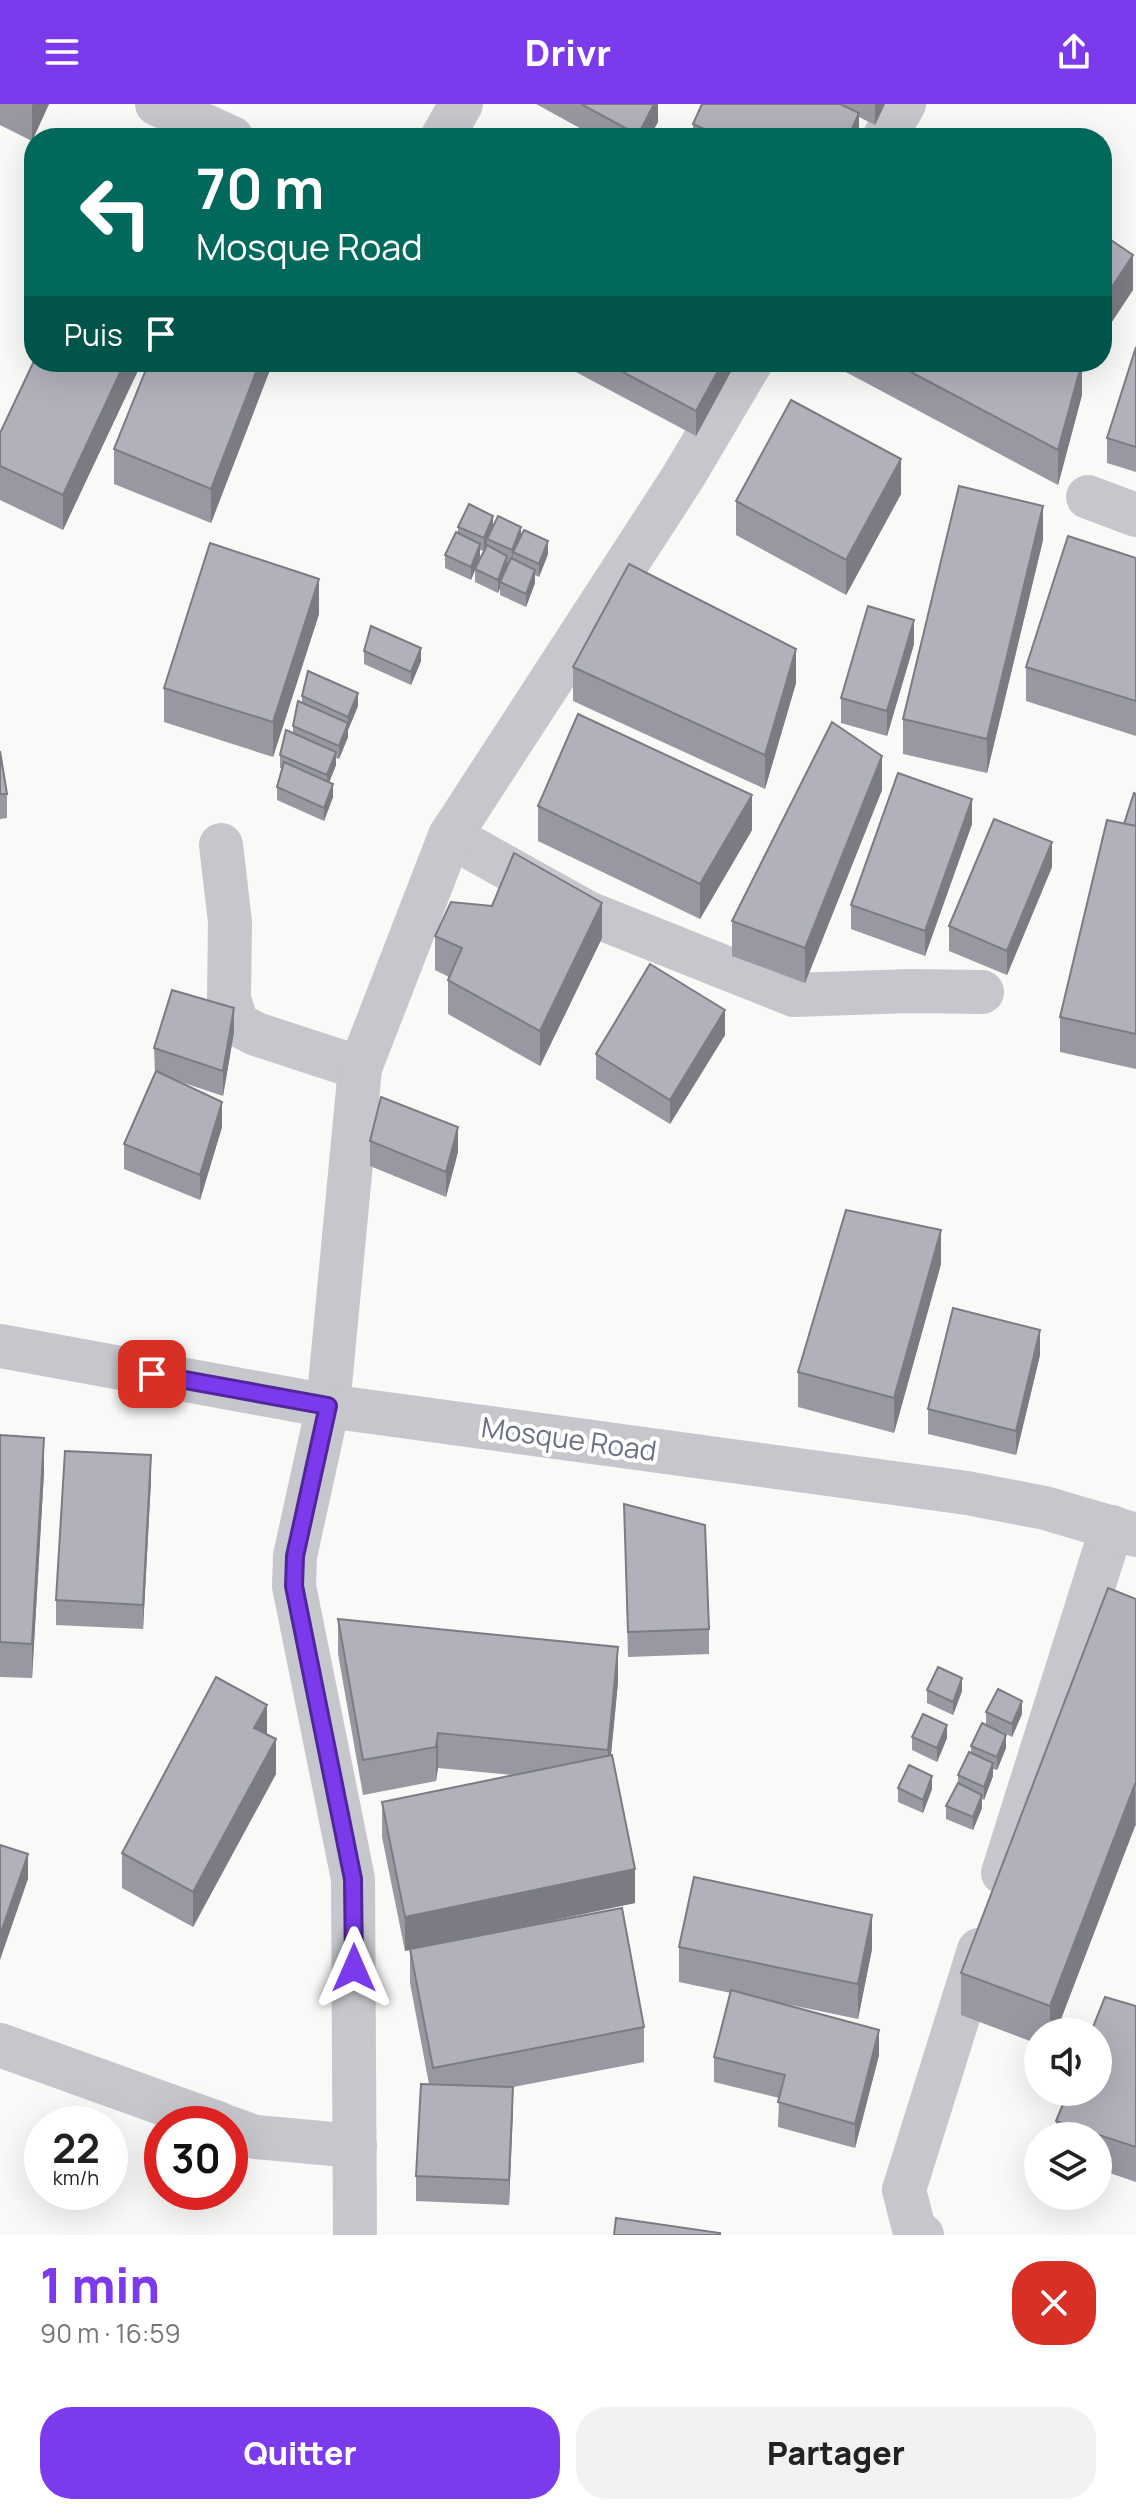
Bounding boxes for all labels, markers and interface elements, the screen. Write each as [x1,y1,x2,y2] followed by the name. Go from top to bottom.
[525,28,611,77] text: Drivr
[40,30,84,74] icon: menu
[1052,30,1096,74] icon: share
[196,149,324,226] text: 70 m
[64,160,168,264] icon: left
[196,222,423,271] text: Mosque Road
[139,312,183,356] icon: arrive
[64,314,123,355] text: Puis
[118,1340,186,1408] pin
[130,1352,174,1396] icon: arrive
[479,1407,659,1469] street label: Mosque Road
[312,1926,396,2010] position arrow
[1024,2018,1112,2210] map controls
[1024,2018,1112,2106] button: sound
[144,2106,248,2210] speed limit sign: 30
[52,2120,100,2175] text: 22
[1024,2122,1112,2210] button: layers
[53,2164,99,2191] text: km/h
[40,2252,160,2317] text: 1 min
[1012,2261,1096,2345] button: close
[40,2315,181,2351] text: 90 m · 16:59
[40,2407,560,2499] button: Quitter
[576,2407,1096,2499] button: Partager

